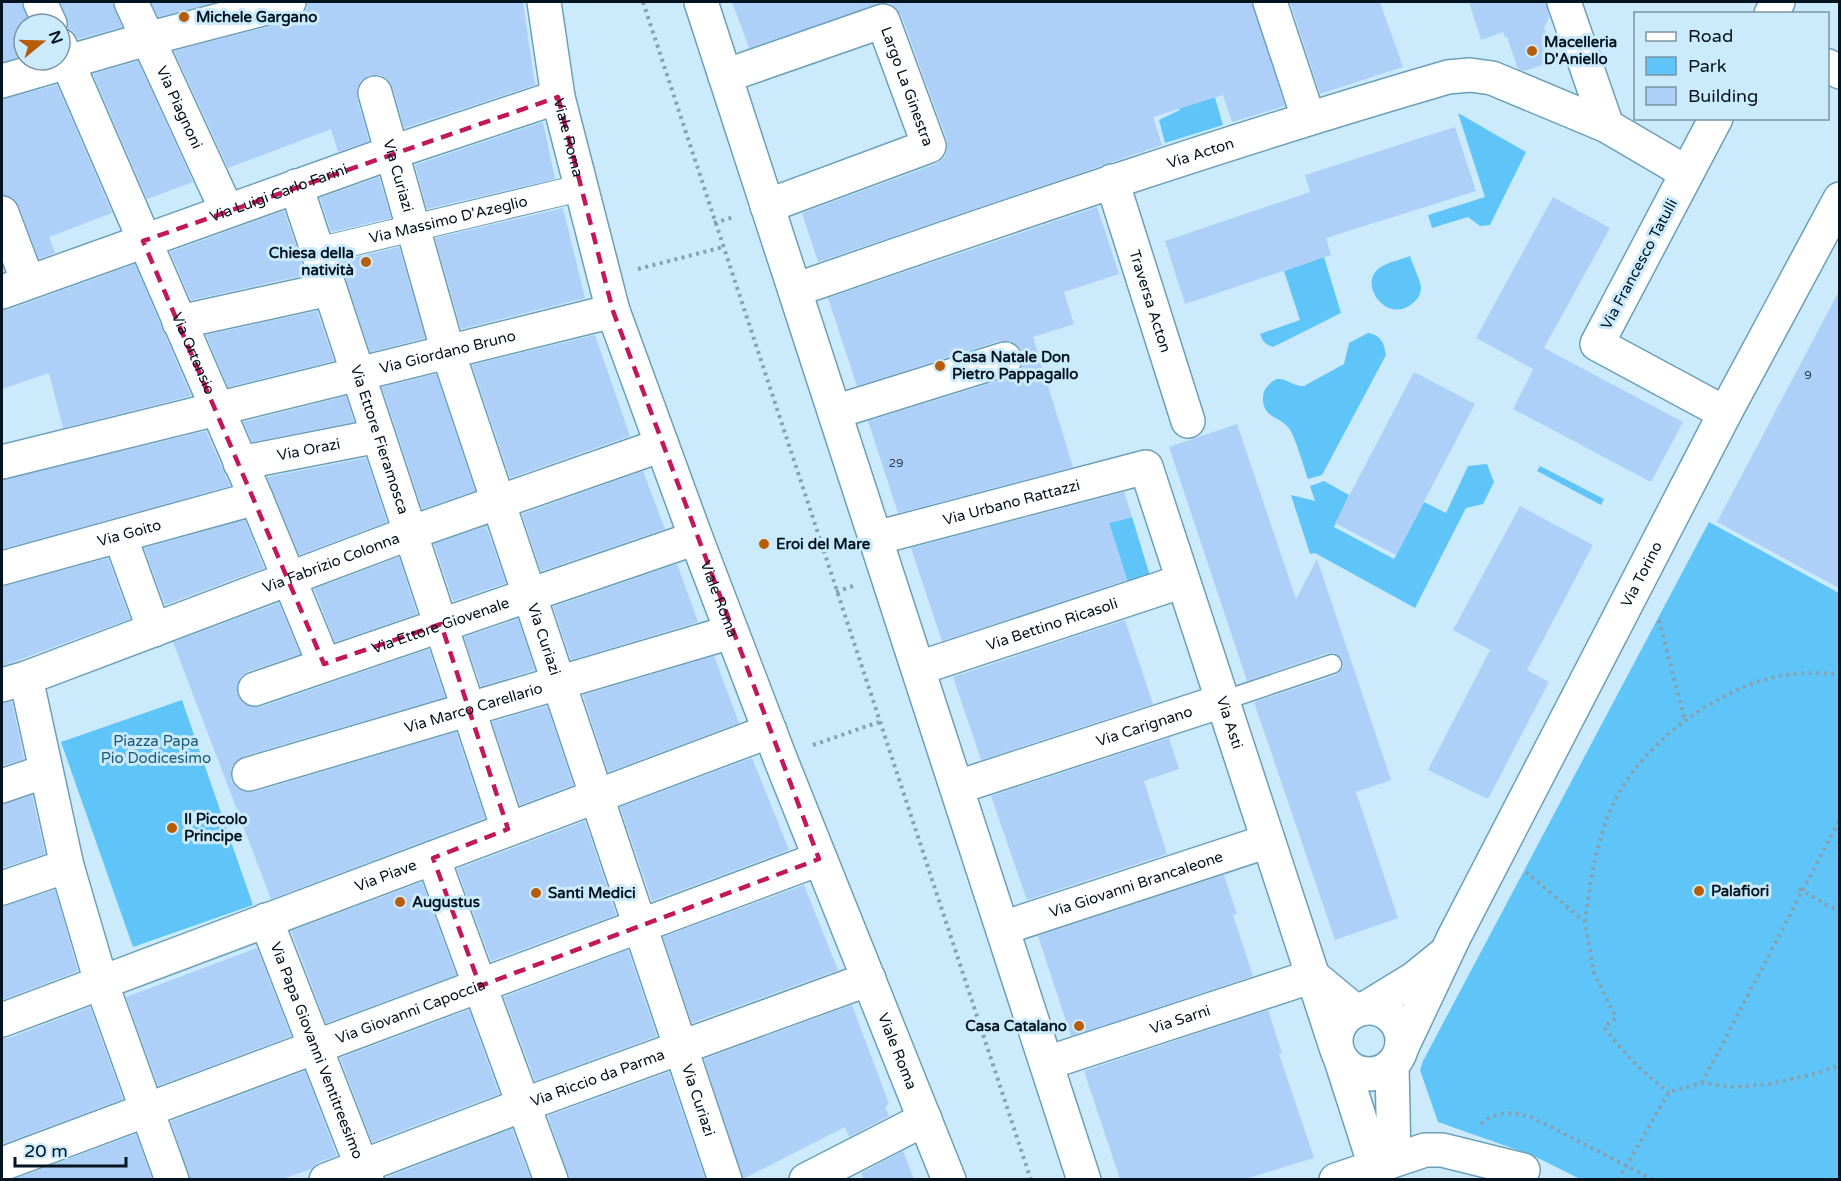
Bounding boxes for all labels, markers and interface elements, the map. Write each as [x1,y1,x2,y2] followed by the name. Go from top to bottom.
[196,8,317,27] place label: Michele Gargano
[177,10,191,24] marker: Michele Gargano
[12,12,72,72] north arrow
[1634,12,1829,120] legend
[877,24,937,149] street label: Largo La Ginestra
[1688,25,1733,47] text: Road
[44,28,67,47] text: N
[1544,33,1617,68] place label: Macelleria D'Aniello
[1525,44,1539,58] marker: Macelleria D'Aniello
[1688,55,1727,77] text: Park
[153,63,206,152] street label: Via Piagnoni
[1688,85,1758,107] text: Building
[550,96,587,179] street label: Viale Roma
[1165,134,1236,172] street label: Via Acton
[380,137,417,214] street label: Via Curiazi
[207,160,350,226] street label: Via Luigi Carlo Farini
[367,192,529,247] street label: Via Massimo D'Azeglio
[1597,196,1681,332] street label: Via Francesco Tatulli
[269,244,354,279] place label: Chiesa della natività
[1125,247,1175,355] street label: Traversa Acton
[359,255,373,269] marker: Chiesa della natività
[168,310,219,397] street label: Via Ortensio
[378,326,518,377] street label: Via Giordano Bruno
[952,348,1078,384] place label: Casa Natale Don Pietro Pappagallo
[933,359,947,373] marker: Casa Natale Don Pietro Pappagallo
[347,363,413,517] street label: Via Ettore Fieramosca
[1804,368,1812,382] house number: 9
[276,435,342,465] street label: Via Orazi
[888,456,904,470] house number: 29
[941,476,1082,529] street label: Via Urbano Rattazzi
[95,516,163,550] street label: Via Goito
[260,529,402,597] street label: Via Fabrizio Colonna
[776,535,871,553] place label: Eroi del Mare
[757,537,771,551] marker: Eroi del Mare
[1617,538,1666,610] street label: Via Torino
[697,558,742,640] street label: Viale Roma
[369,594,512,657] street label: Via Ettore Giovenale
[984,594,1120,654] street label: Via Bettino Ricasoli
[524,601,565,678] street label: Via Curiazi
[402,679,545,737] street label: Via Marco Carellario
[1213,694,1247,751] street label: Via Asti
[1094,702,1195,750] street label: Via Carignano
[101,732,211,767] park label: Piazza Papa Pio Dodicesimo
[184,810,247,846] place label: Il Piccolo Principe
[165,821,179,835] marker: Il Piccolo Principe
[1047,847,1225,921] street label: Via Giovanni Brancaleone
[352,856,419,895] street label: Via Piave
[1711,882,1769,900] place label: Palafiori
[548,884,636,902] place label: Santi Medici
[1692,884,1706,898] marker: Palafiori
[529,886,543,900] marker: Santi Medici
[412,893,480,912] place label: Augustus
[393,895,407,909] marker: Augustus
[266,939,367,1162] street label: Via Papa Giovanni Ventitreesimo
[333,975,488,1048] street label: Via Giovanni Capoccia
[1147,1001,1213,1038] street label: Via Sarni
[874,1010,921,1092] street label: Viale Roma
[965,1017,1067,1035] place label: Casa Catalano
[1072,1019,1086,1033] marker: Casa Catalano
[528,1045,667,1111] street label: Via Riccio da Parma
[678,1062,719,1139] street label: Via Curiazi
[15,1130,126,1168] scale bar
[24,1140,68,1162] text: 20 m

